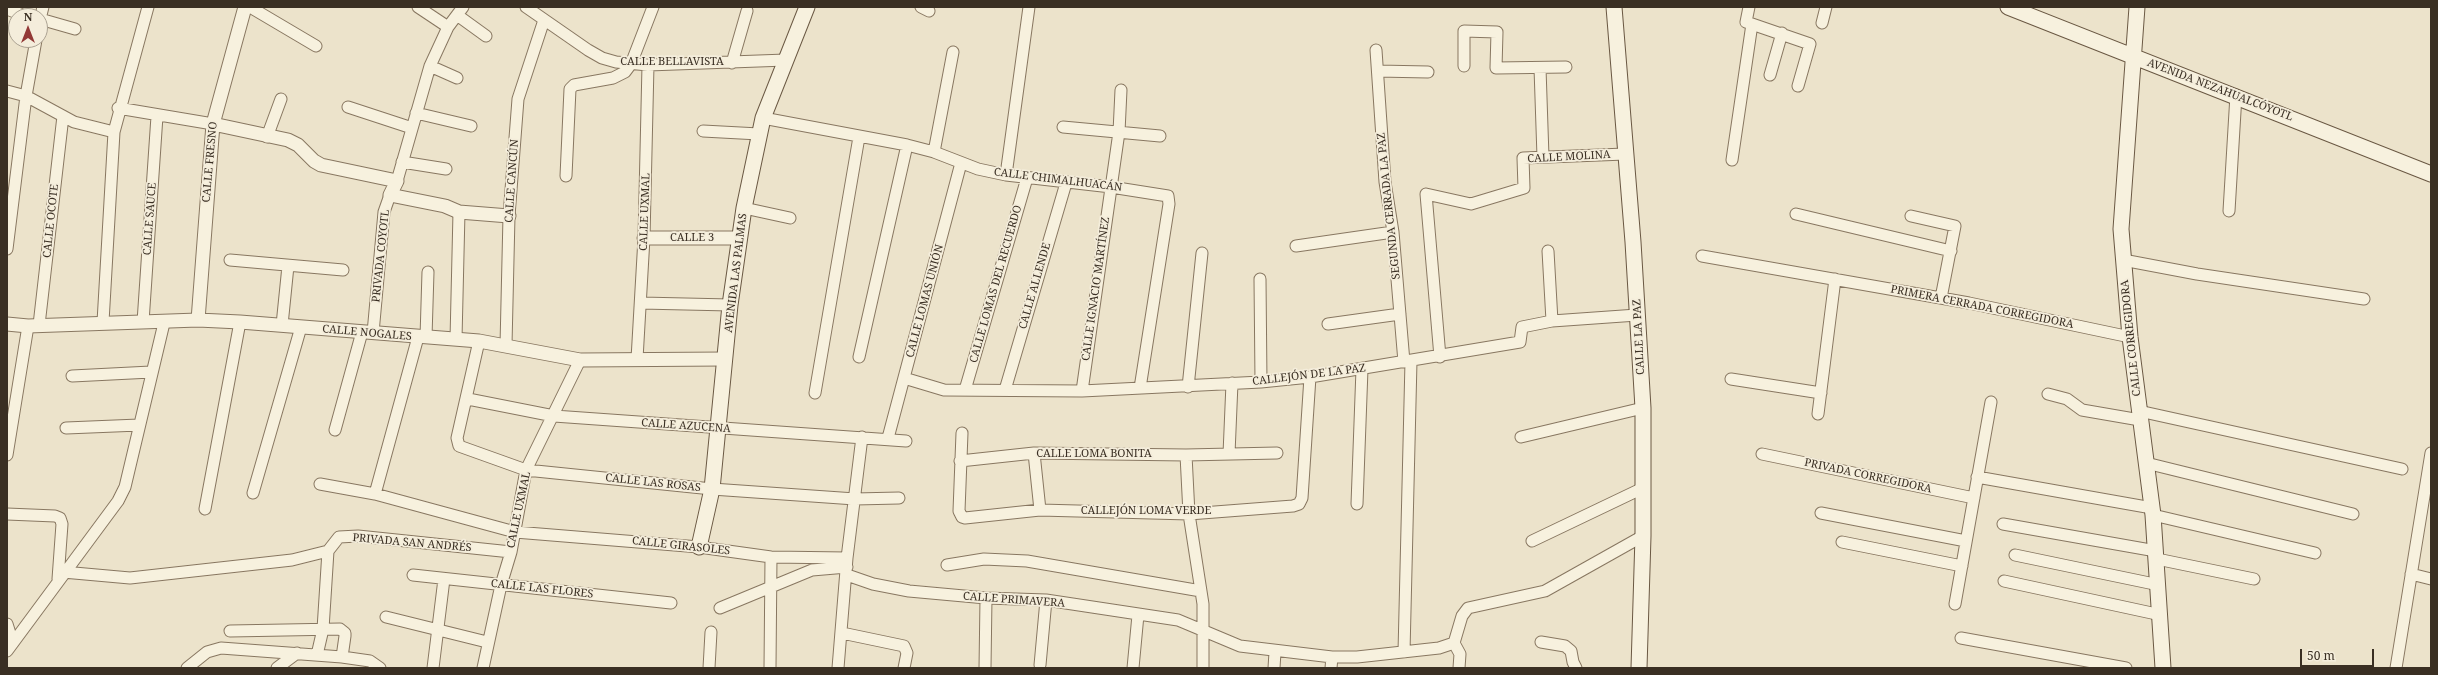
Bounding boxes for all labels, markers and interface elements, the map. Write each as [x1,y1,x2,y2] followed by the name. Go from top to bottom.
[8,8,48,48] north arrow
[24,9,32,24] text: N
[620,55,724,69] street label: CALLE BELLAVISTA
[2145,56,2295,124] street label: AVENIDA NEZAHUALCÓYOTL
[200,121,220,203] street label: CALLE FRESNO
[1375,132,1403,280] street label: SEGUNDA CERRADA LA PAZ
[502,139,522,223] street label: CALLE CANCÚN
[1527,148,1611,166] street label: CALLE MOLINA
[993,166,1123,194] street label: CALLE CHIMALHUACÁN
[637,173,653,251] street label: CALLE UXMAL
[141,182,159,256] street label: CALLE SAUCE
[41,183,61,259] street label: CALLE OCOTE
[967,204,1025,364] street label: CALLE LOMAS DEL RECUERDO
[370,209,392,303] street label: PRIVADA COYOTL
[722,213,750,333] street label: AVENIDA LAS PALMAS
[1079,216,1113,362] street label: CALLE IGNACIO MARTÍNEZ
[670,231,714,245] street label: CALLE 3
[1016,241,1054,331] street label: CALLE ALLENDE
[904,243,946,359] street label: CALLE LOMAS UNIÓN
[2118,279,2144,397] street label: CALLE CORREGIDORA
[1889,283,2075,331] street label: PRIMERA CERRADA CORREGIDORA
[1630,299,1648,375] street label: CALLE LA PAZ
[322,323,412,343] street label: CALLE NOGALES
[1252,362,1366,388] street label: CALLEJÓN DE LA PAZ
[641,416,731,436] street label: CALLE AZUCENA
[1036,447,1152,461] street label: CALLE LOMA BONITA
[1803,456,1933,496] street label: PRIVADA CORREGIDORA
[504,470,534,550] street label: CALLE UXMAL
[605,471,701,495] street label: CALLE LAS ROSAS
[1081,504,1211,518] street label: CALLEJÓN LOMA VERDE
[352,531,472,555] street label: PRIVADA SAN ANDRÉS
[631,534,731,558] street label: CALLE GIRASOLES
[490,577,594,601] street label: CALLE LAS FLORES
[963,590,1065,610] street label: CALLE PRIMAVERA
[2302,641,2376,667] scale bar
[2307,647,2335,664] text: 50 m

